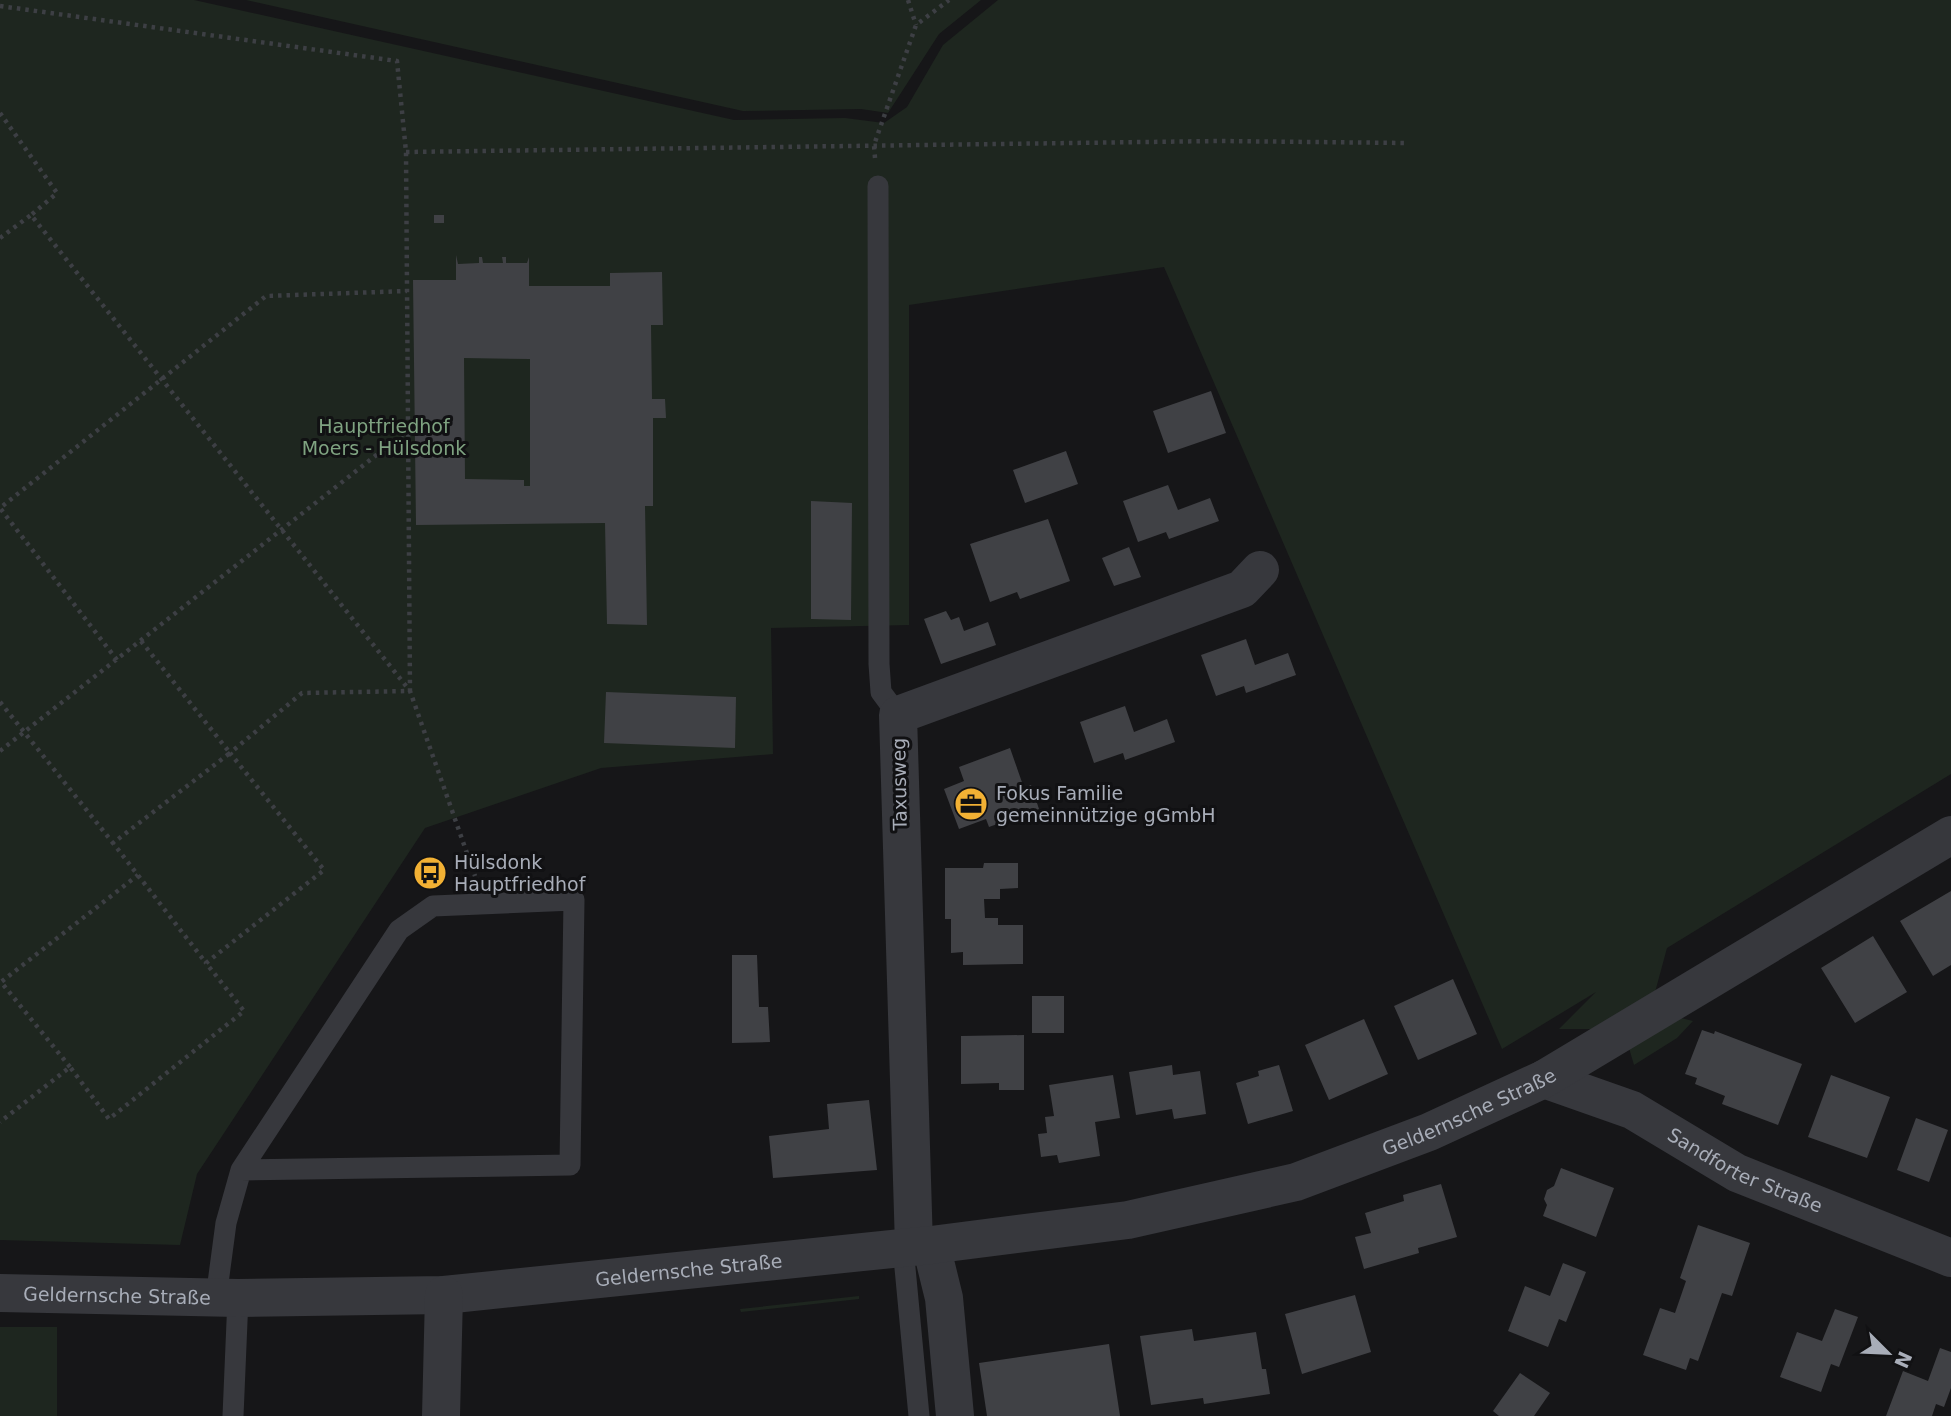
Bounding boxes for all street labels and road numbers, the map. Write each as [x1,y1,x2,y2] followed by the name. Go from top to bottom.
[887,738,911,831] street label: Taxusweg
[1379,1064,1560,1160] street label: Geldernsche Straße
[1664,1123,1826,1217] street label: Sandforter Straße
[594,1249,783,1290] street label: Geldernsche Straße
[23,1282,211,1308] street label: Geldernsche Straße

